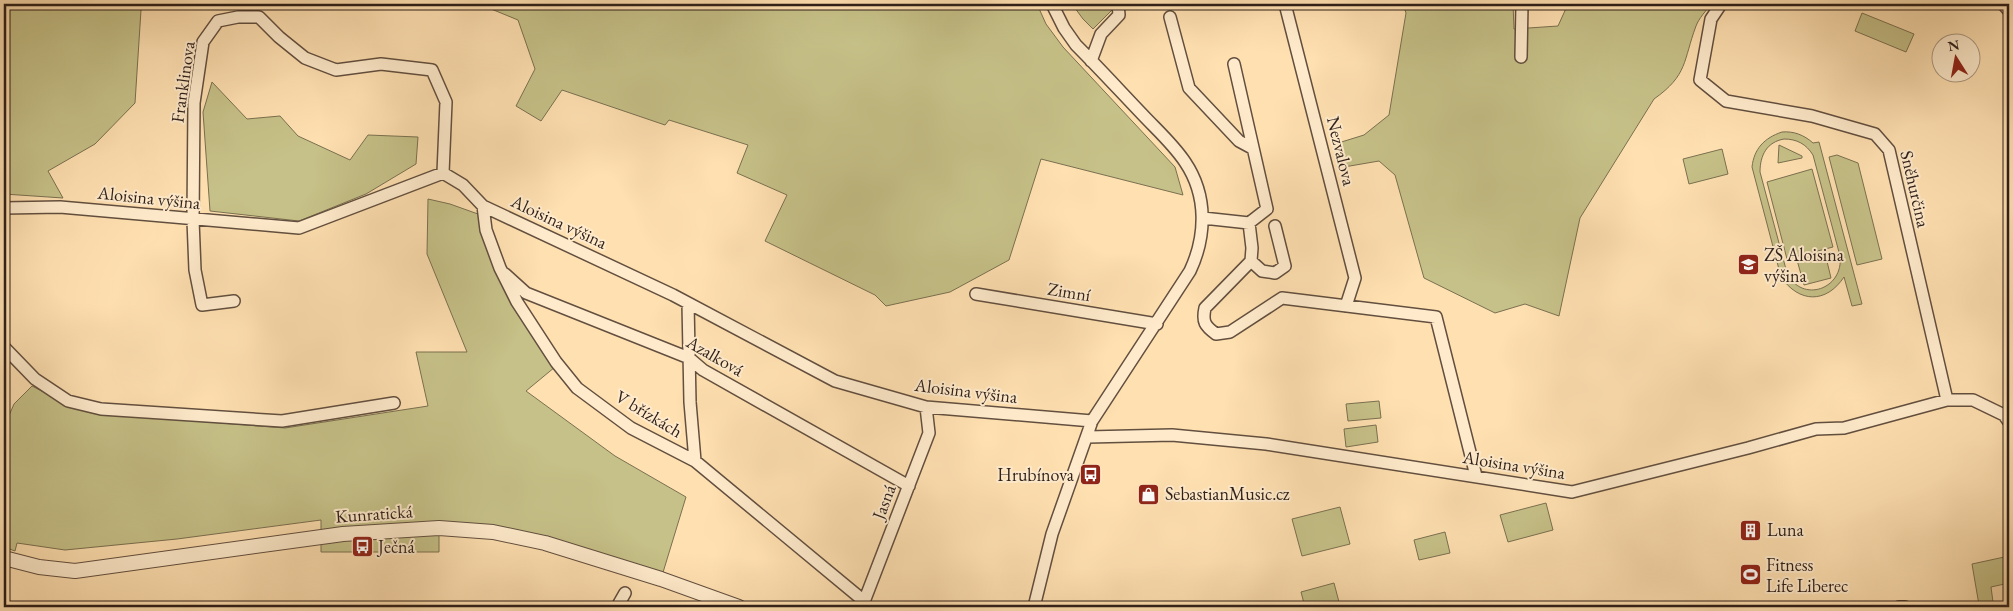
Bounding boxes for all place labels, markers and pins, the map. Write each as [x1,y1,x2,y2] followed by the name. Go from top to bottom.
[1764,243,1845,287] place label: ZŠ Aloisina výšina
[1736,253,1760,277] school or university icon: ZŠ Aloisina výšina
[997,463,1075,486] place label: Hrubínova
[1078,463,1102,487] bus stop icon: Hrubínova
[1137,482,1161,506] shop icon: SebastianMusic.cz
[1165,482,1290,505] place label: SebastianMusic.cz
[1739,518,1763,542] building icon: Luna
[1767,518,1805,541] place label: Luna
[350,535,374,559] bus stop icon: Ječná
[376,535,416,558] place label: Ječná
[1766,553,1848,597] place label: Fitness Life Liberec
[1738,563,1762,587] sports icon: Fitness Life Liberec

